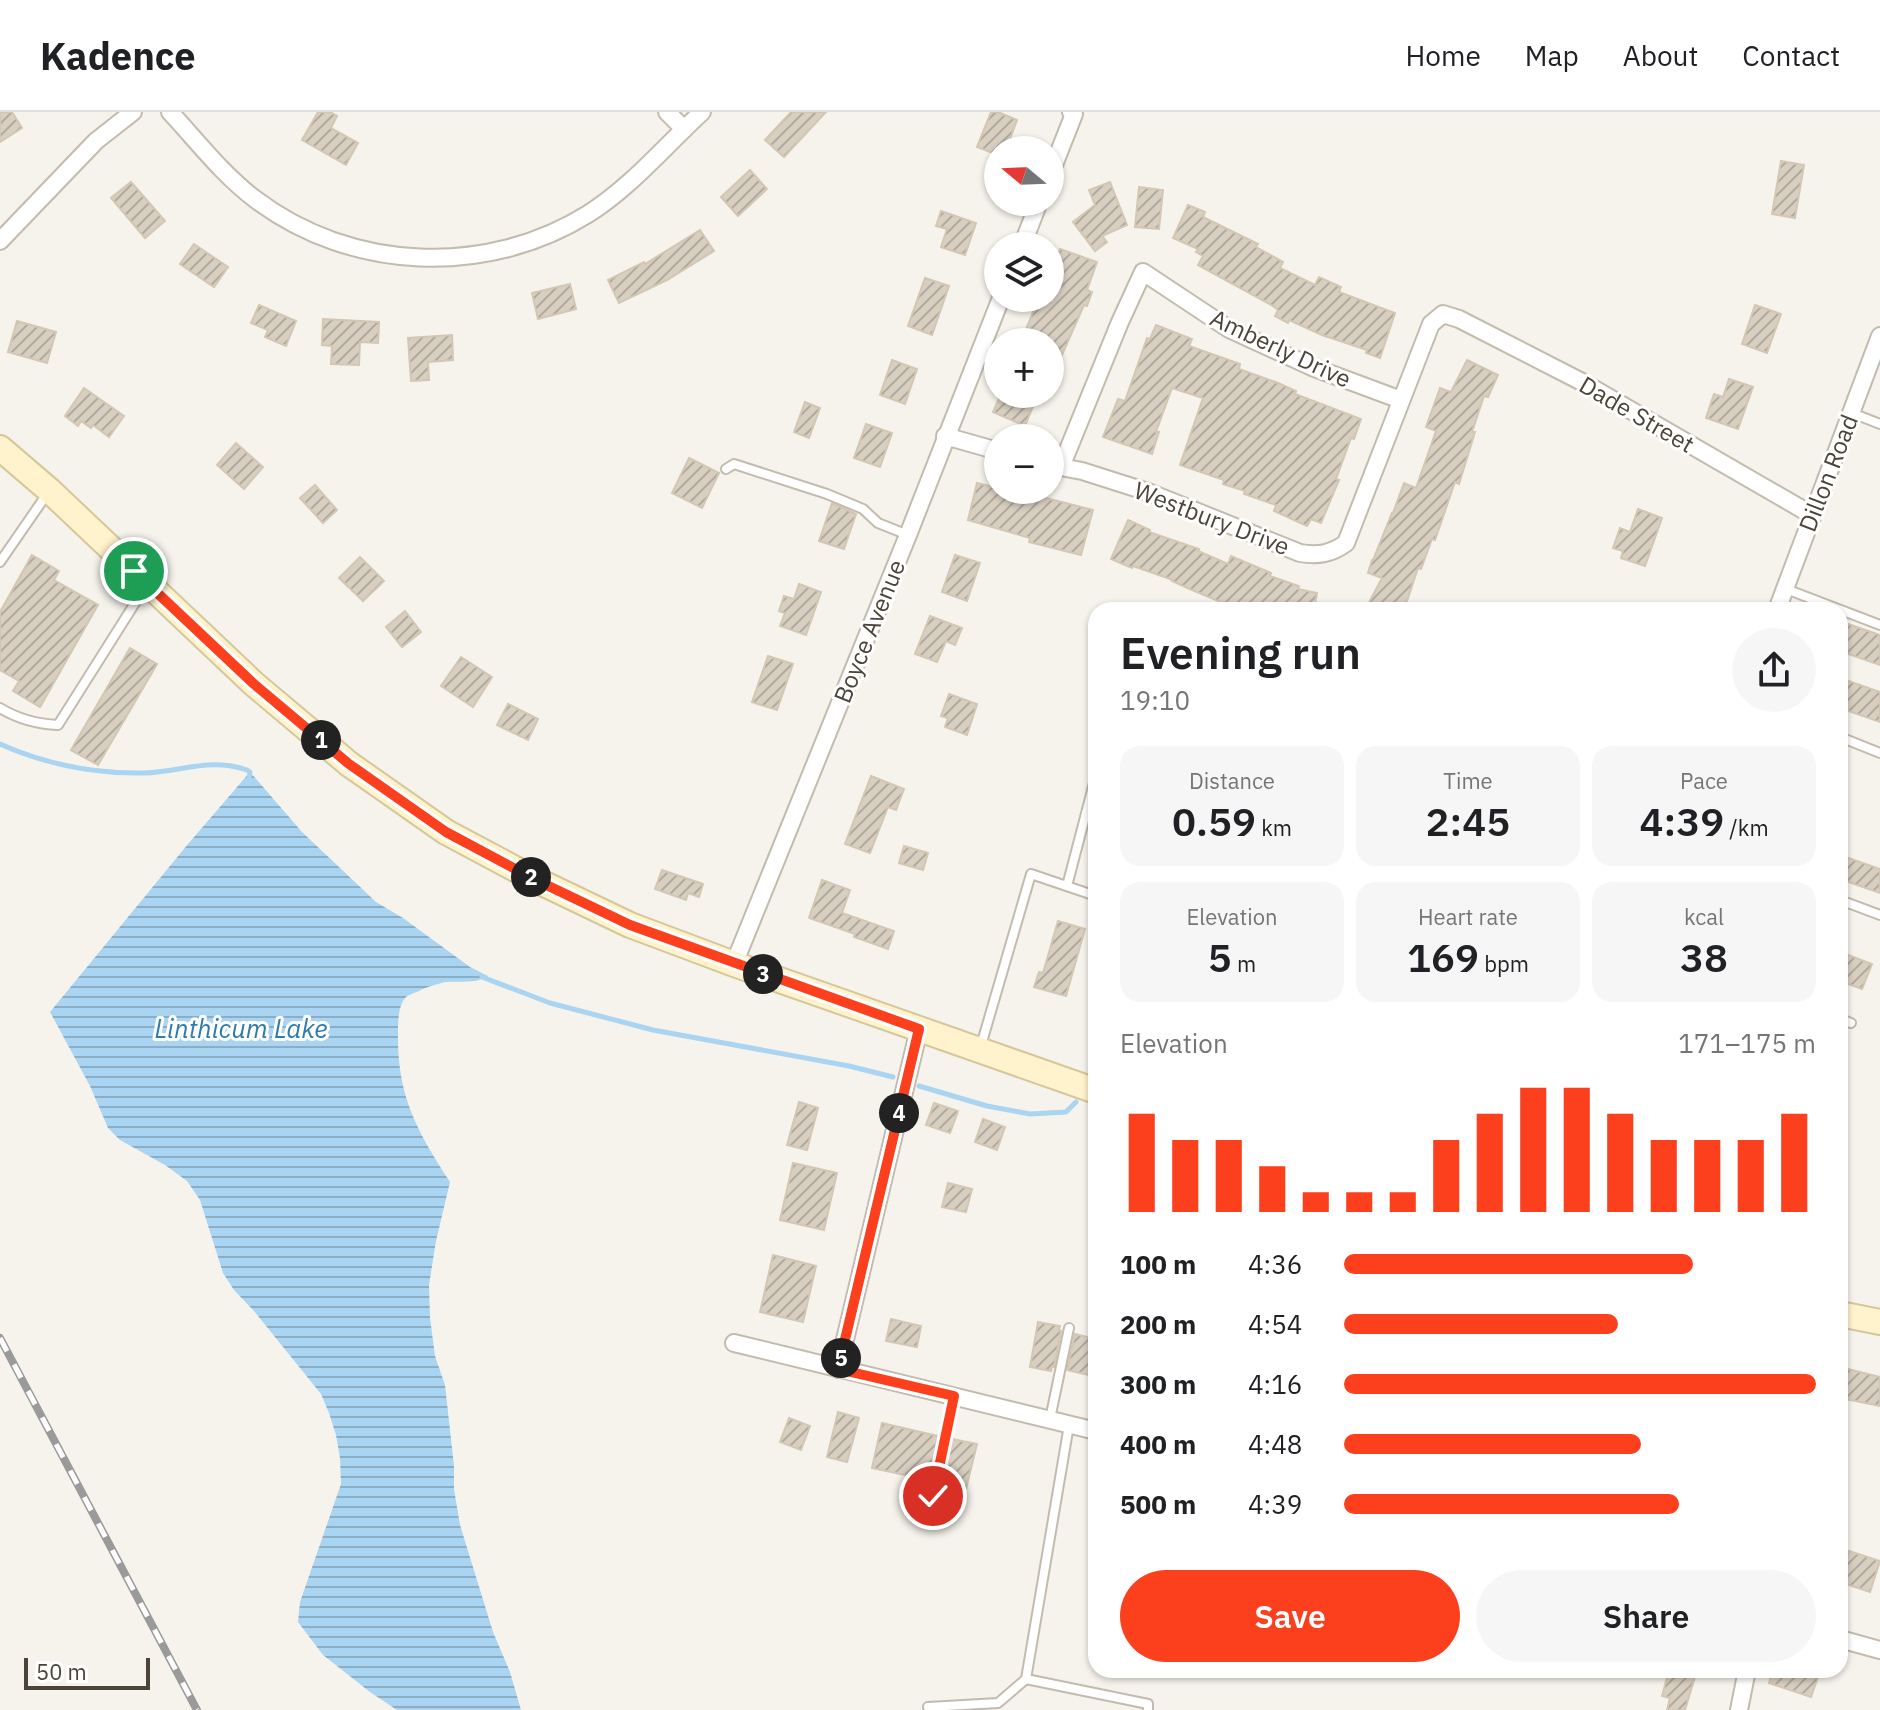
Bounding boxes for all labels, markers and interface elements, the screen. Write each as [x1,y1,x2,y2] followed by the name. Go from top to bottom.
[40,31,196,80] text: Kadence
[1405,37,1481,74] text: Home
[1525,37,1579,74] text: Map
[1623,37,1698,74] text: About
[1742,37,1840,74] text: Contact
[984,136,1064,216] north arrow
[984,136,1064,504] map controls
[984,232,1064,312] button: layers
[1205,301,1357,395] street label: Amberly Drive
[984,328,1064,408] button: +
[1574,368,1700,460] street label: Dade Street
[1791,410,1865,536] street label: Dillon Road
[984,424,1064,504] button: −
[1130,474,1294,562] street label: Westbury Drive
[100,537,168,605] pin
[112,549,156,593] icon: arrive
[826,555,912,707] street label: Boyce Avenue
[1120,624,1361,681] text: Evening run
[1732,628,1816,712] button: share
[1120,683,1190,717] text: 19:10
[301,720,341,760] pin: 1
[314,725,328,754] text: 1
[1189,766,1275,795] text: Distance
[1443,766,1493,795] text: Time
[1680,766,1728,795] text: Pace
[1172,795,1256,847] text: 0.59
[1426,795,1510,847] text: 2:45
[1639,795,1724,847] text: 4:39
[1256,813,1292,842] text: km
[1724,813,1769,842] text: /km
[511,857,551,897] pin: 2
[524,862,538,891] text: 2
[1186,902,1278,931] text: Elevation
[1418,902,1518,931] text: Heart rate
[1684,902,1724,931] text: kcal
[1208,931,1232,983] text: 5
[1407,931,1479,983] text: 169
[1680,931,1728,983] text: 38
[1232,949,1256,978] text: m
[1479,949,1529,978] text: bpm
[743,954,783,994] pin: 3
[756,959,770,988] text: 3
[154,1011,328,1045] water label: Linthicum Lake
[1120,1026,1228,1060] text: Elevation
[1678,1026,1816,1060] text: 171–175 m
[879,1093,919,1133] pin: 4
[892,1098,906,1127] text: 4
[1120,1247,1196,1281] text: 100 m
[1248,1247,1302,1281] text: 4:36
[1120,1307,1196,1341] text: 200 m
[1248,1307,1302,1341] text: 4:54
[821,1338,861,1378] pin: 5
[834,1343,848,1372] text: 5
[1120,1367,1196,1401] text: 300 m
[1248,1367,1302,1401] text: 4:16
[1120,1427,1196,1461] text: 400 m
[1248,1427,1302,1461] text: 4:48
[899,1462,967,1530] pin
[911,1474,955,1518] icon: check
[1120,1487,1196,1521] text: 500 m
[1248,1487,1302,1521] text: 4:39
[1120,1570,1460,1662] button: Save
[1476,1570,1816,1662] button: Share
[24,1654,150,1690] scale bar
[36,1657,87,1686] text: 50 m

